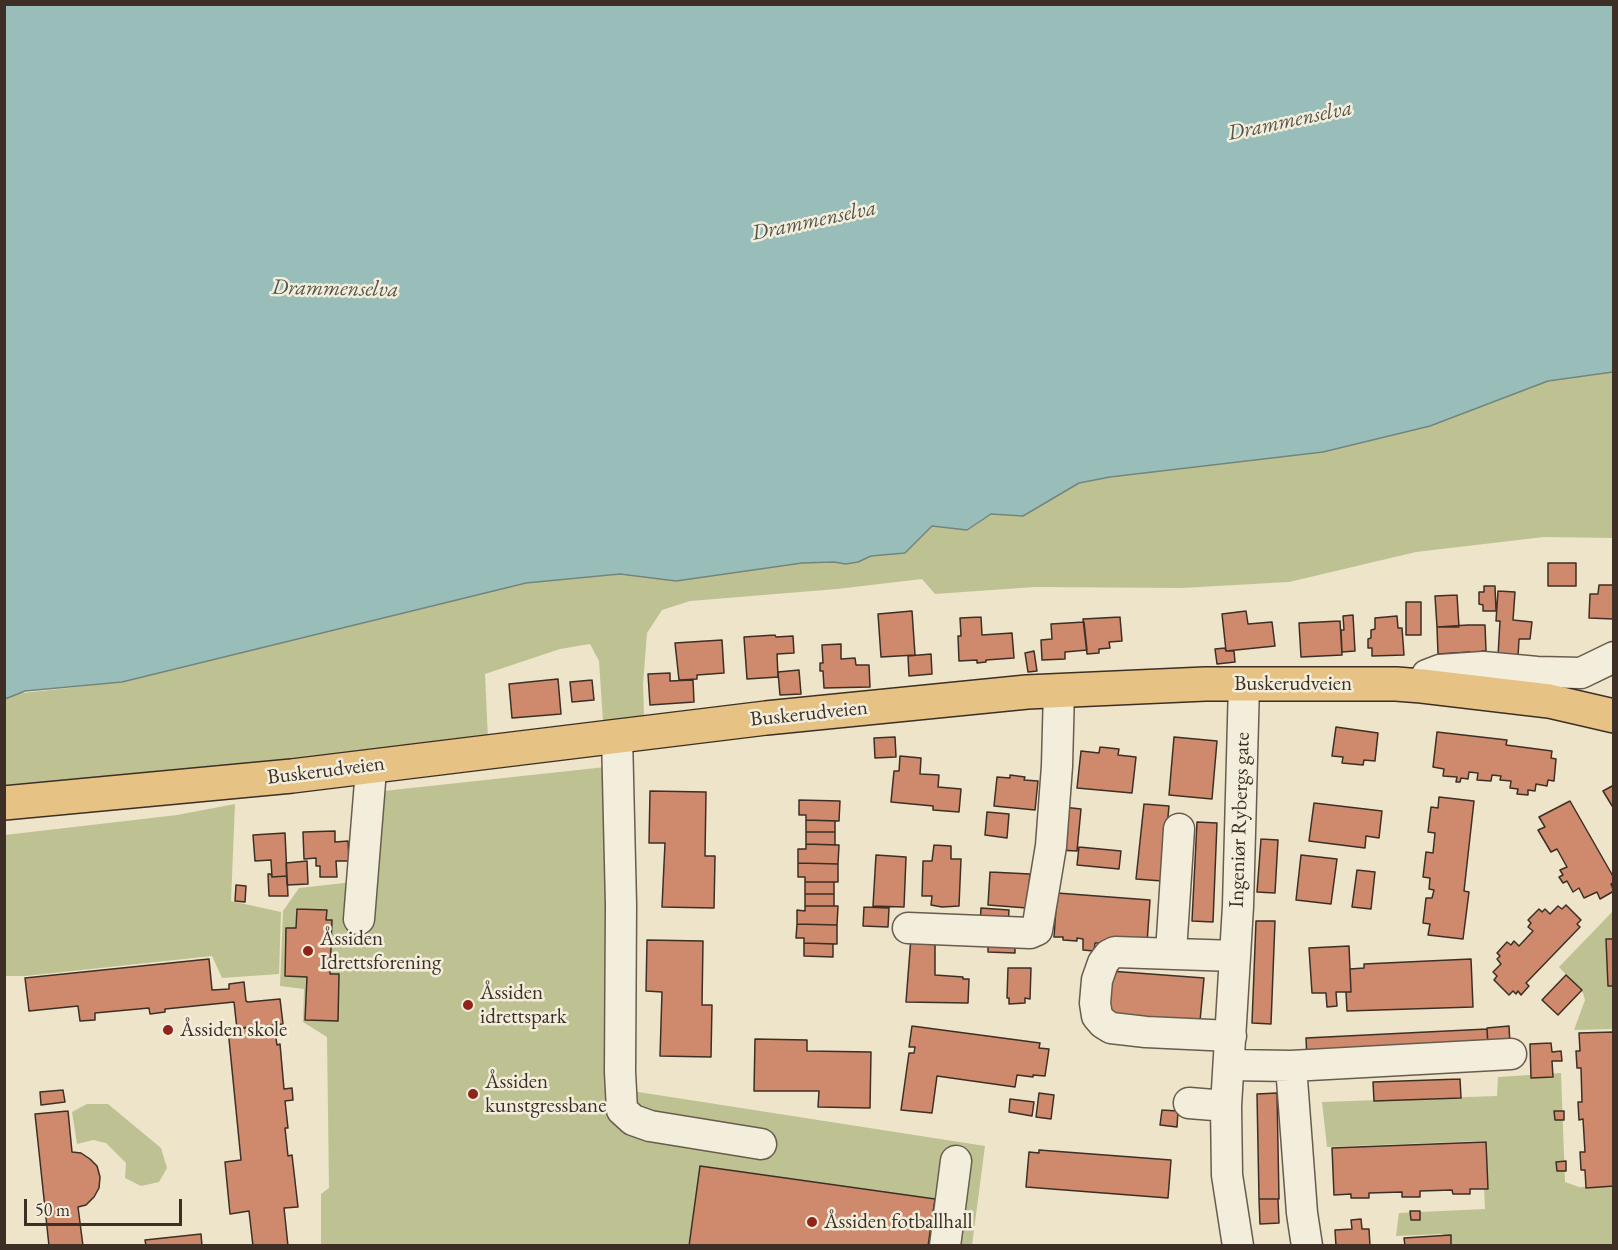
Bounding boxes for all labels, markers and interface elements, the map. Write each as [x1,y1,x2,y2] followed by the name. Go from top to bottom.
[1225,95,1355,147] water label: Drammenselva
[749,195,879,247] water label: Drammenselva
[271,275,399,303] water label: Drammenselva
[1234,671,1352,697] street label: Buskerudveien
[749,695,869,733] street label: Buskerudveien
[1224,732,1256,908] street label: Ingeniør Rybergs gate
[266,751,386,791] street label: Buskerudveien
[320,926,441,976] place label: Åssiden Idrettsforening
[301,944,315,958] marker: Åssiden Idrettsforening
[480,980,567,1030] place label: Åssiden idrettspark
[461,998,475,1012] marker: Åssiden idrettspark
[180,1017,287,1043] place label: Åssiden skole
[161,1023,175,1037] marker: Åssiden skole
[485,1069,606,1119] place label: Åssiden kunstgressbane
[466,1087,480,1101] marker: Åssiden kunstgressbane
[27,1187,184,1225] scale bar
[35,1198,70,1221] text: 50 m
[824,1209,973,1235] place label: Åssiden fotballhall
[805,1215,819,1229] marker: Åssiden fotballhall

